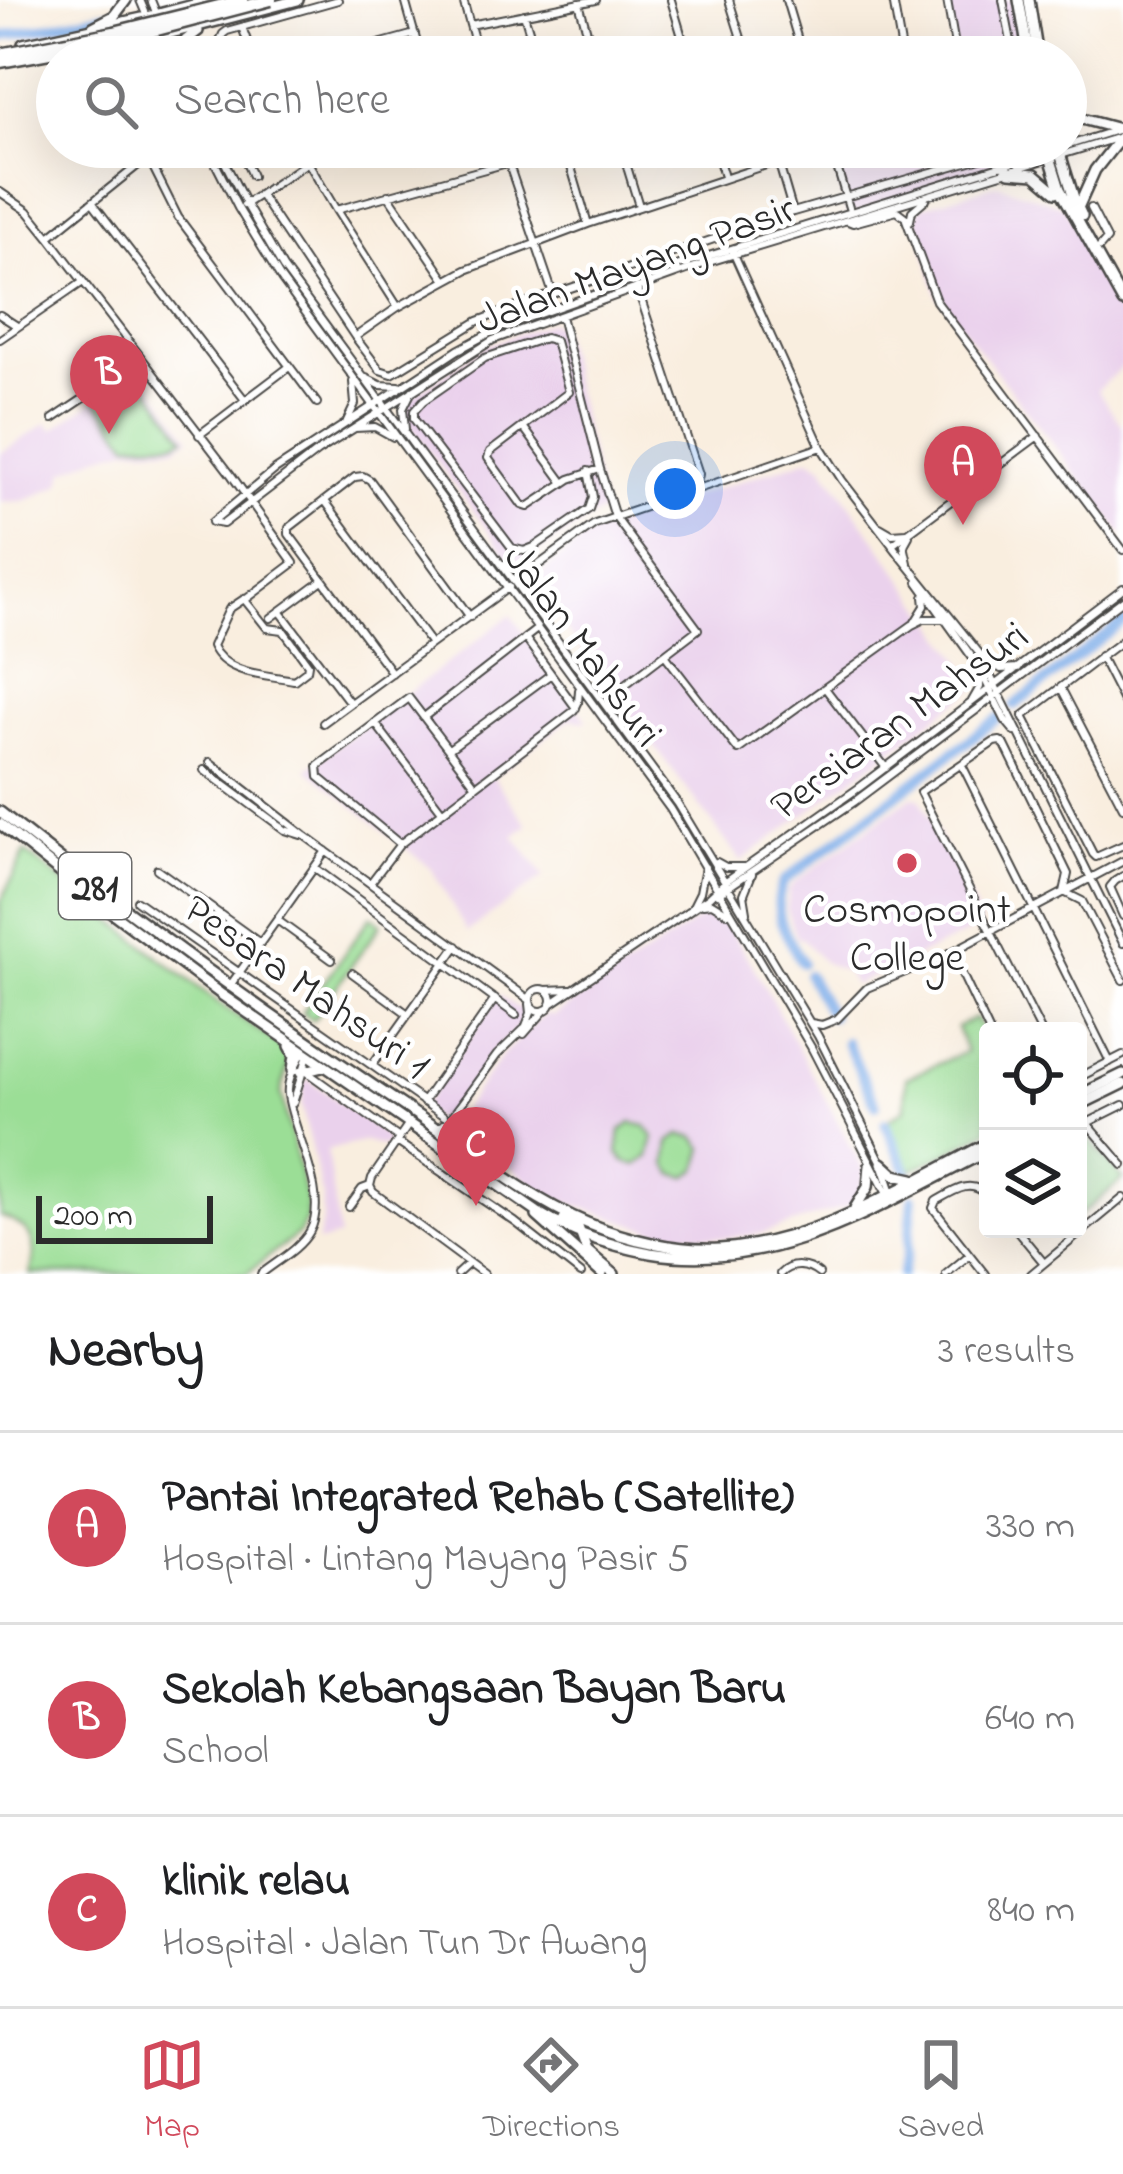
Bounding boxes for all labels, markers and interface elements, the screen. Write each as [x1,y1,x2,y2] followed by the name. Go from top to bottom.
[36,36,1087,168] search box
[78,69,144,135] icon: search
[174,69,390,135] text: Search here
[469,180,805,352] street label: Jalan Mayang Pasir
[70,335,148,434] pin: B
[924,426,1002,525] pin: A
[645,459,705,519] your location
[487,532,676,761] street label: Jalan Mahsuri
[759,608,1042,837] street label: Persiaran Mahsuri
[894,850,920,876] marker: Cosmopoint College
[59,853,131,919] road number: 281
[170,881,441,1096] street label: Pesara Mahsuri 1
[803,881,1011,990] place label: Cosmopoint College
[979,1022,1087,1238] map controls
[979,1022,1087,1130] button: locate
[437,1107,515,1206] pin: C
[979,1130,1087,1238] button: layers
[36,1190,213,1243] scale bar
[54,1193,133,1241] text: 200 m
[48,1315,204,1390] text: Nearby
[938,1324,1075,1381] text: 3 results
[162,1466,794,1532] text: Pantai Integrated Rehab (Satellite)
[75,1499,99,1556] text: A
[986,1499,1075,1556] text: 330 m
[162,1532,689,1589] text: Hospital · Lintang Mayang Pasir 5
[162,1658,786,1724] text: Sekolah Kebangsaan Bayan Baru
[74,1691,100,1748] text: B
[985,1691,1075,1748] text: 640 m
[162,1724,269,1781] text: School
[162,1850,350,1916] text: klinik relau
[76,1883,98,1940] text: C
[987,1883,1075,1940] text: 840 m
[162,1916,647,1973] text: Hospital · Jalan Tun Dr Awang
[139,2032,205,2152] tab: Map
[483,2032,620,2152] tab: Directions
[898,2032,984,2152] tab: Saved

